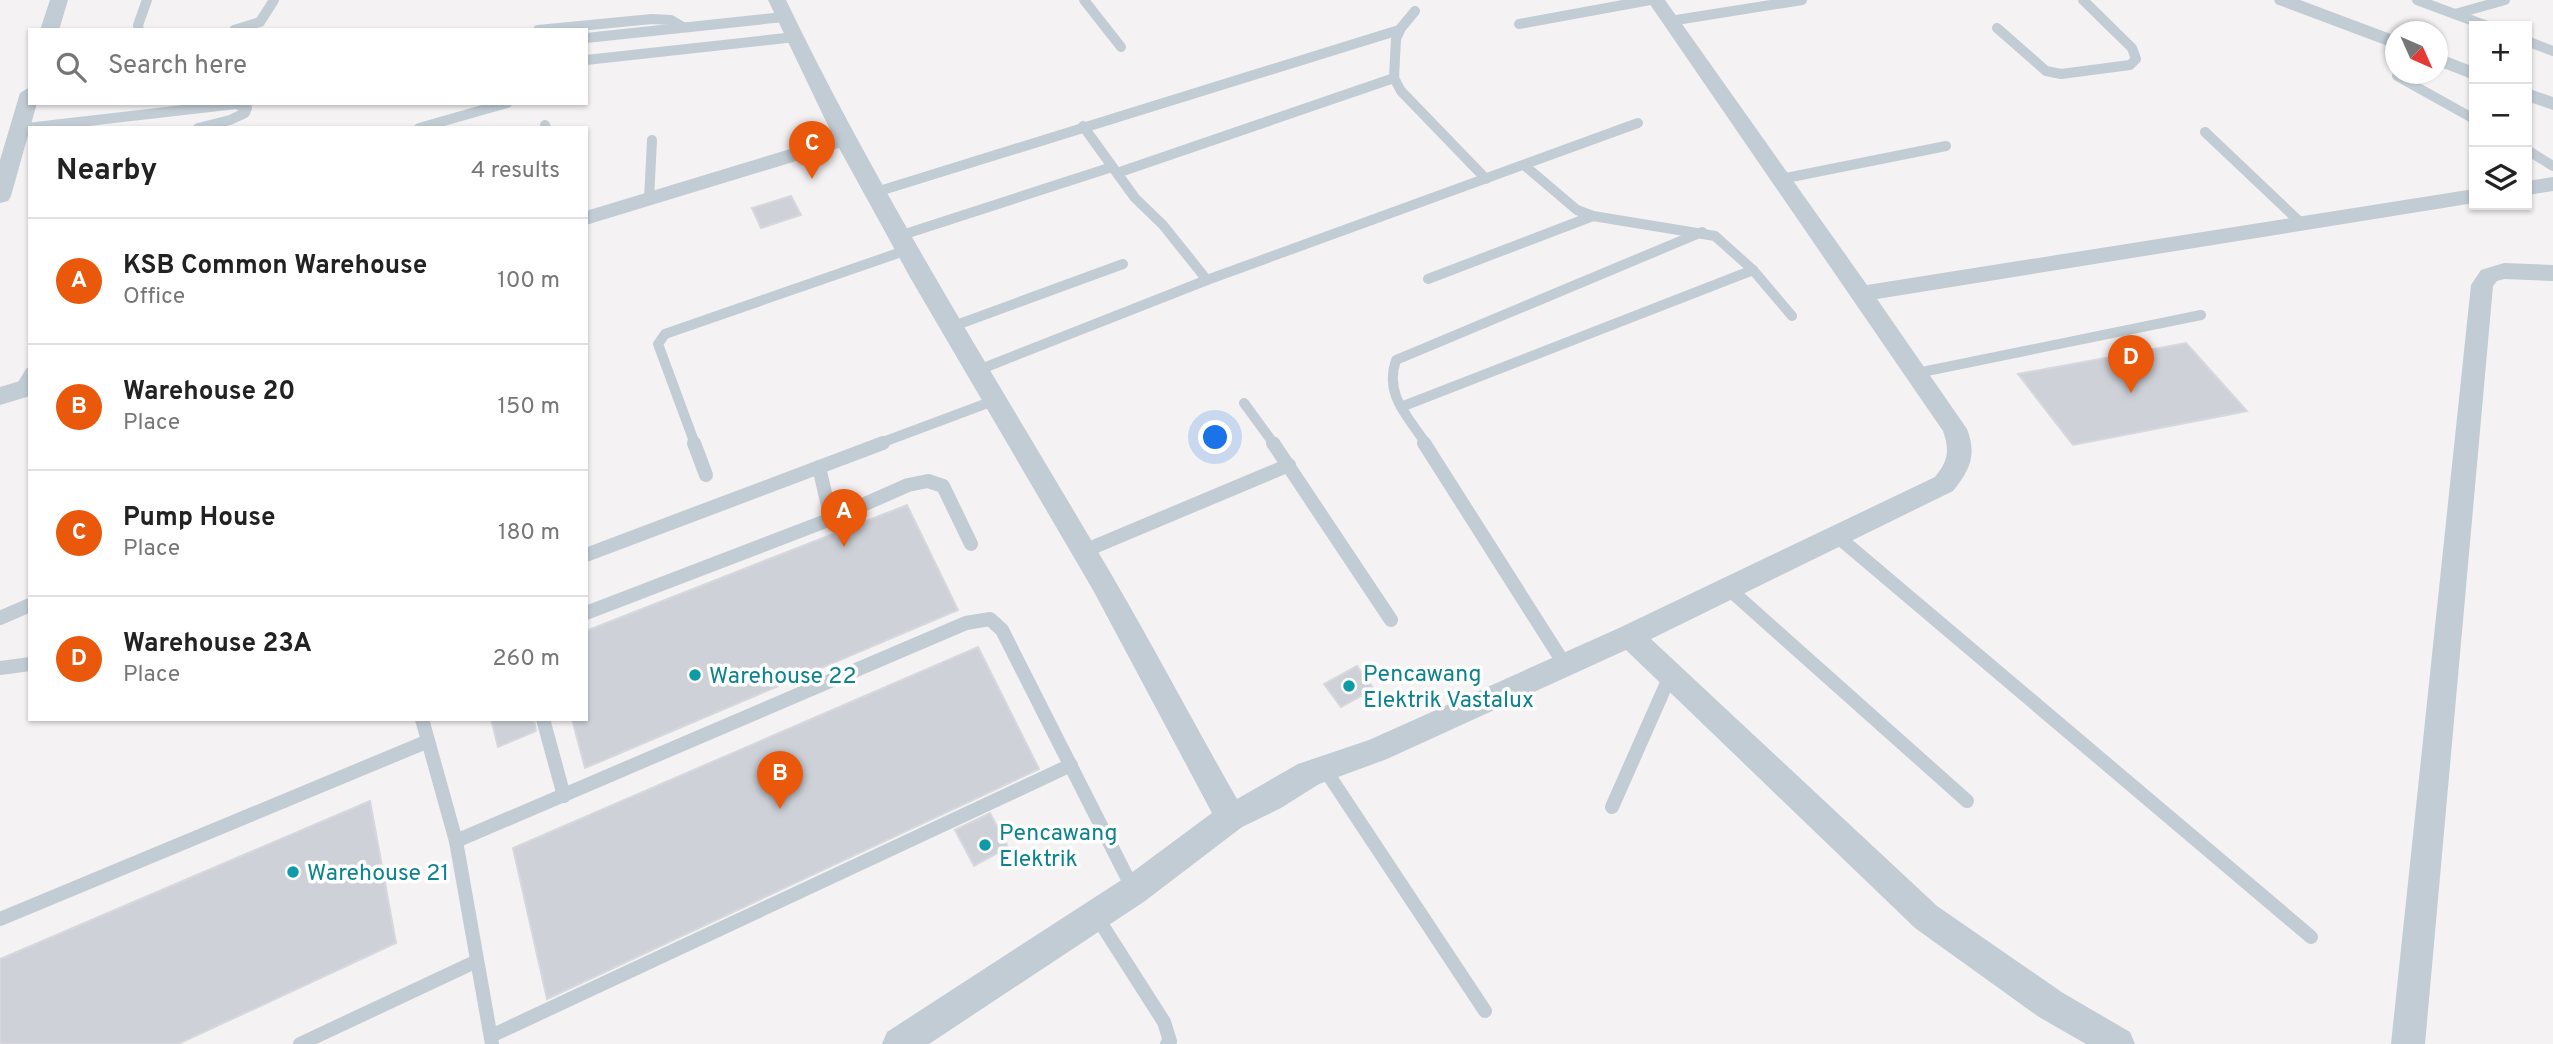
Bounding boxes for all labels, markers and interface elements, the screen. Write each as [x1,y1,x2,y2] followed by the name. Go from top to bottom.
[2385,21,2448,84] north arrow
[2469,21,2532,210] map controls
[2469,21,2532,84] button: +
[28,28,588,105] search box
[52,48,90,86] icon: search
[108,50,247,83] text: Search here
[2469,84,2532,147] button: −
[789,121,835,179] pin: C
[2469,147,2532,210] button: layers
[56,153,157,190] text: Nearby
[471,157,560,186] text: 4 results
[123,250,427,283] text: KSB Common Warehouse
[71,267,87,296] text: A
[497,267,560,296] text: 100 m
[123,283,185,312] text: Office
[2108,335,2154,393] pin: D
[123,376,295,409] text: Warehouse 20
[71,393,87,422] text: B
[498,393,560,422] text: 150 m
[123,409,180,438] text: Place
[1198,420,1232,454] your location
[821,489,867,547] pin: A
[123,502,275,535] text: Pump House
[72,519,86,548] text: C
[498,519,560,548] text: 180 m
[123,535,180,564] text: Place
[123,628,312,661] text: Warehouse 23A
[71,645,87,674] text: D
[493,645,560,674] text: 260 m
[123,661,180,690] text: Place
[1363,661,1534,716] place label: Pencawang Elektrik Vastalux
[709,663,856,692] place label: Warehouse 22
[687,667,703,683] marker: Warehouse 22
[1341,678,1357,694] marker: Pencawang Elektrik Vastalux
[757,751,803,809] pin: B
[999,820,1117,875] place label: Pencawang Elektrik
[977,837,993,853] marker: Pencawang Elektrik
[307,860,449,889] place label: Warehouse 21
[285,864,301,880] marker: Warehouse 21

